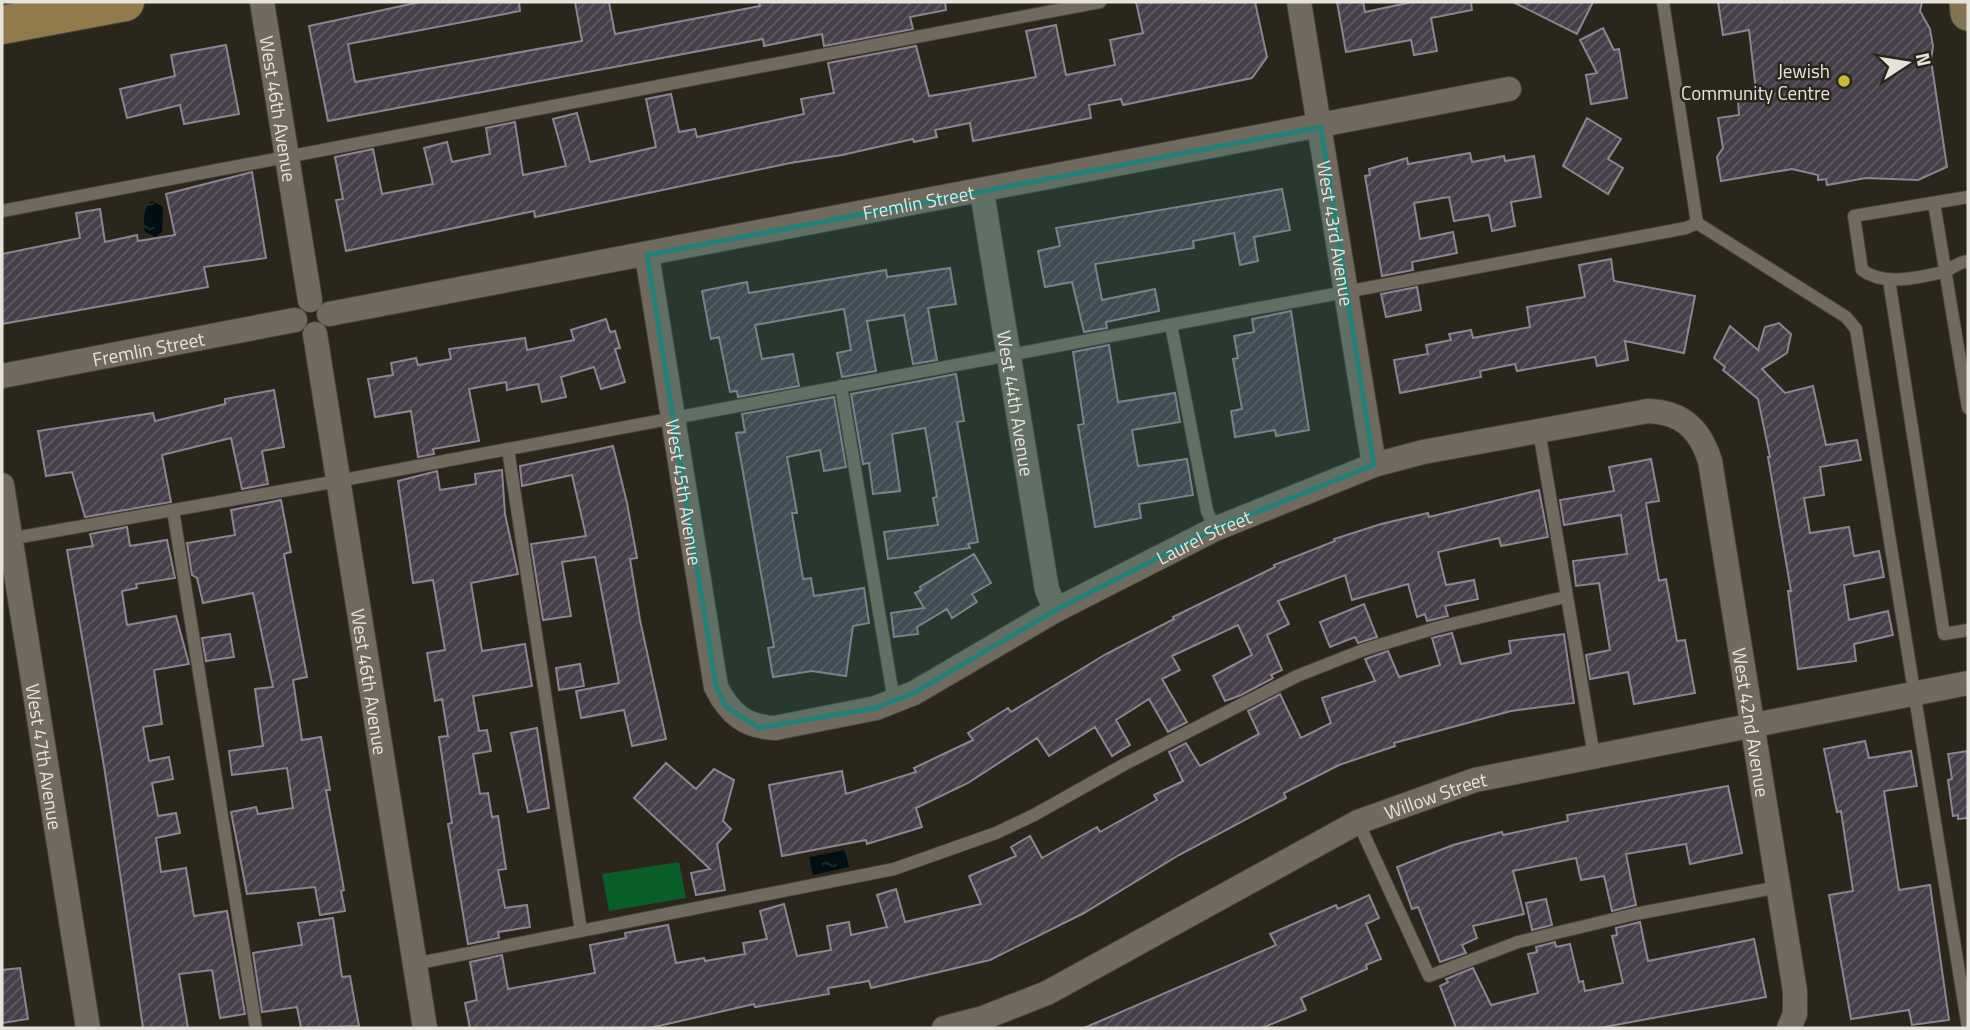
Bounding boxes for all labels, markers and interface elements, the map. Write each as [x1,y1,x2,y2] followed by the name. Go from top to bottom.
[1872,28,1942,98] north arrow
[253,33,305,184] street label: West 46th Avenue
[1909,50,1940,69] text: N
[1681,56,1830,107] place label: Jewish Community Centre
[1836,73,1852,89] marker: Jewish Community Centre
[1310,158,1362,308] street label: West 43rd Avenue
[860,177,977,226] street label: Fremlin Street
[90,323,207,373] street label: Fremlin Street
[990,328,1043,478] street label: West 44th Avenue
[659,417,711,567] street label: West 45th Avenue
[1151,501,1256,571] street label: Laurel Street
[344,607,396,757] street label: West 46th Avenue
[1726,645,1778,799] street label: West 42nd Avenue
[19,681,71,832] street label: West 47th Avenue
[1380,763,1489,826] street label: Willow Street

